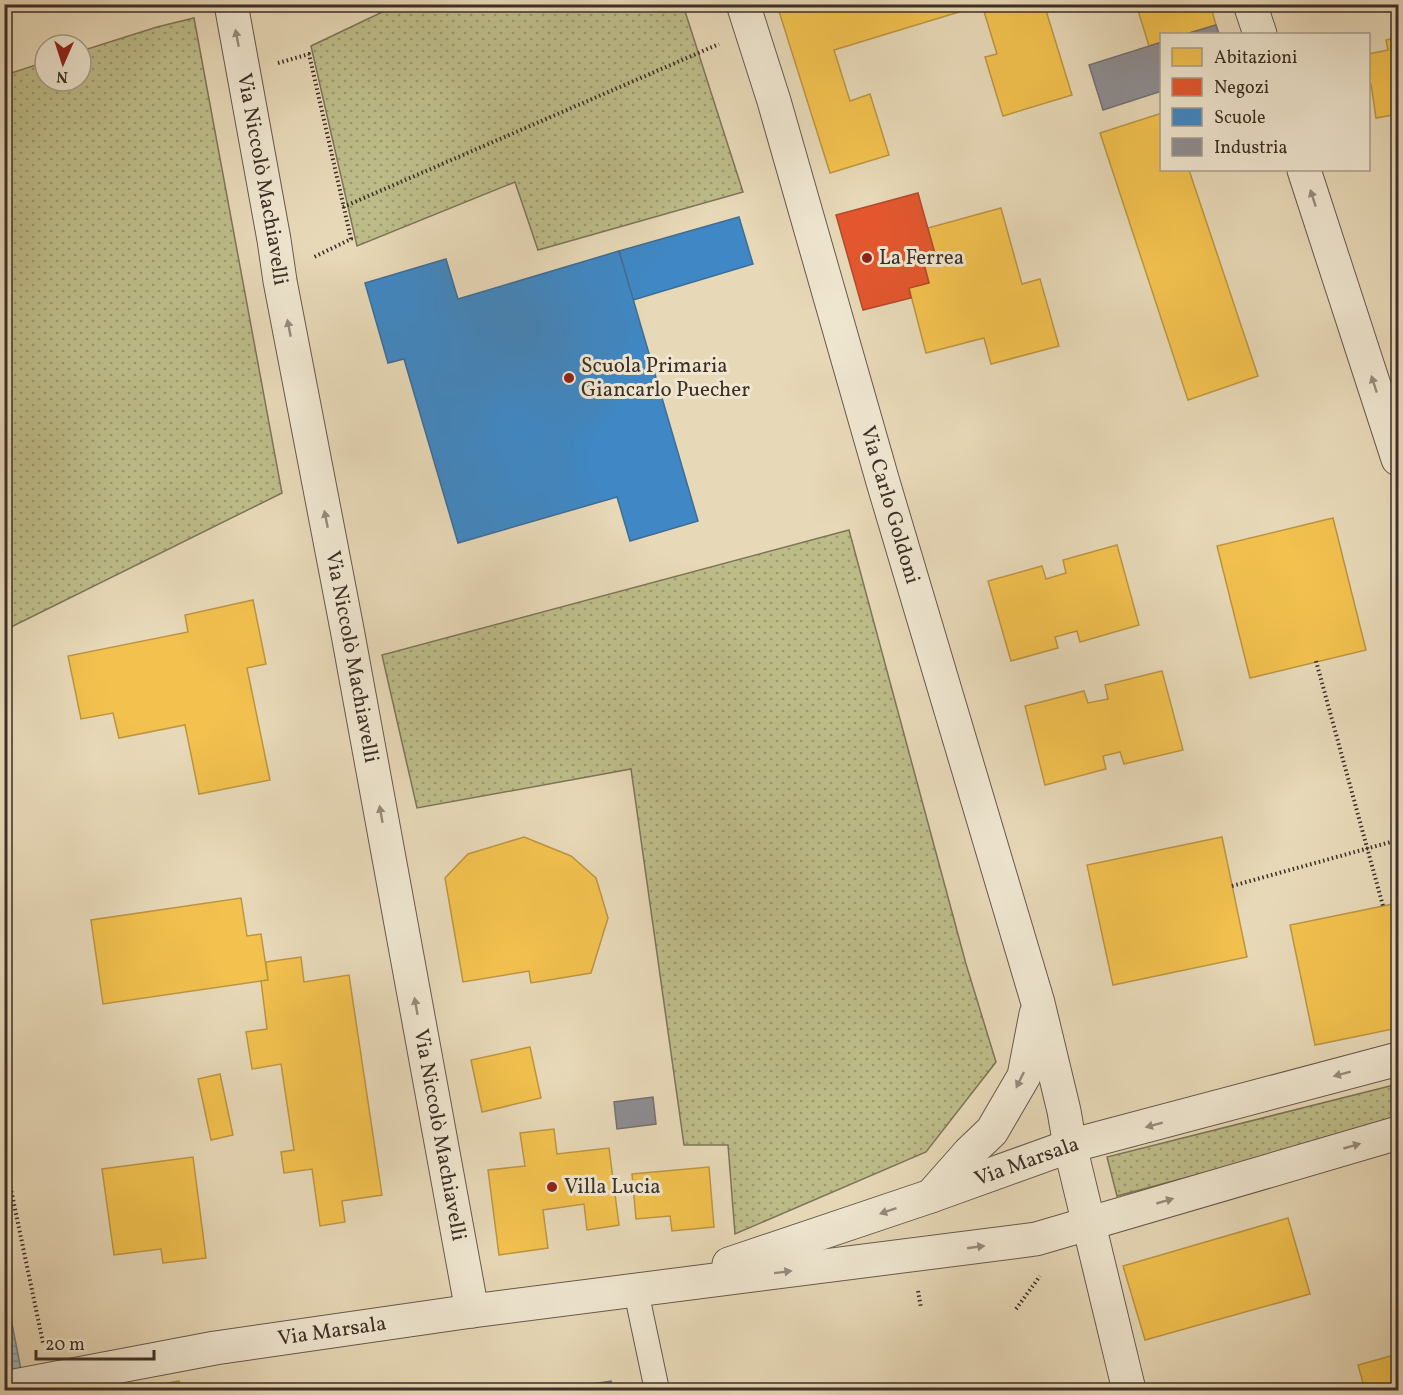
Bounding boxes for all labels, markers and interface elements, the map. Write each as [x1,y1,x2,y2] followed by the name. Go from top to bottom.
[232,28,241,47] one-way arrow
[33,33,93,93] north arrow
[1160,33,1370,171] legend
[1214,46,1297,71] text: Abitazioni
[56,65,69,87] text: N
[229,71,295,288] street label: Via Niccolò Machiavelli
[1214,76,1269,101] text: Negozi
[1214,106,1265,131] text: Scuole
[1214,136,1287,161] text: Industria
[1308,189,1318,207] one-way arrow
[879,244,964,273] place label: La Ferrea
[860,251,874,265] marker: La Ferrea
[284,318,293,337] one-way arrow
[581,352,750,405] place label: Scuola Primaria Giancarlo Puecher
[562,371,576,385] marker: Scuola Primaria Giancarlo Puecher
[1369,375,1378,393] one-way arrow
[853,422,927,587] street label: Via Carlo Goldoni
[321,509,330,528] one-way arrow
[318,548,386,765] street label: Via Niccolò Machiavelli
[376,804,385,823] one-way arrow
[411,996,420,1015] one-way arrow
[406,1026,473,1243] street label: Via Niccolò Machiavelli
[1333,1070,1351,1080] one-way arrow
[1016,1072,1025,1089] one-way arrow
[1144,1120,1163,1130] one-way arrow
[970,1130,1082,1194] street label: Via Marsala
[1343,1141,1361,1150] one-way arrow
[564,1173,661,1202] place label: Villa Lucia
[545,1180,559,1194] marker: Villa Lucia
[1156,1196,1174,1205] one-way arrow
[879,1206,897,1216] one-way arrow
[967,1242,986,1251] one-way arrow
[773,1267,792,1276] one-way arrow
[276,1309,388,1353] street label: Via Marsala
[36,1323,154,1361] scale bar
[45,1333,85,1358] text: 20 m

